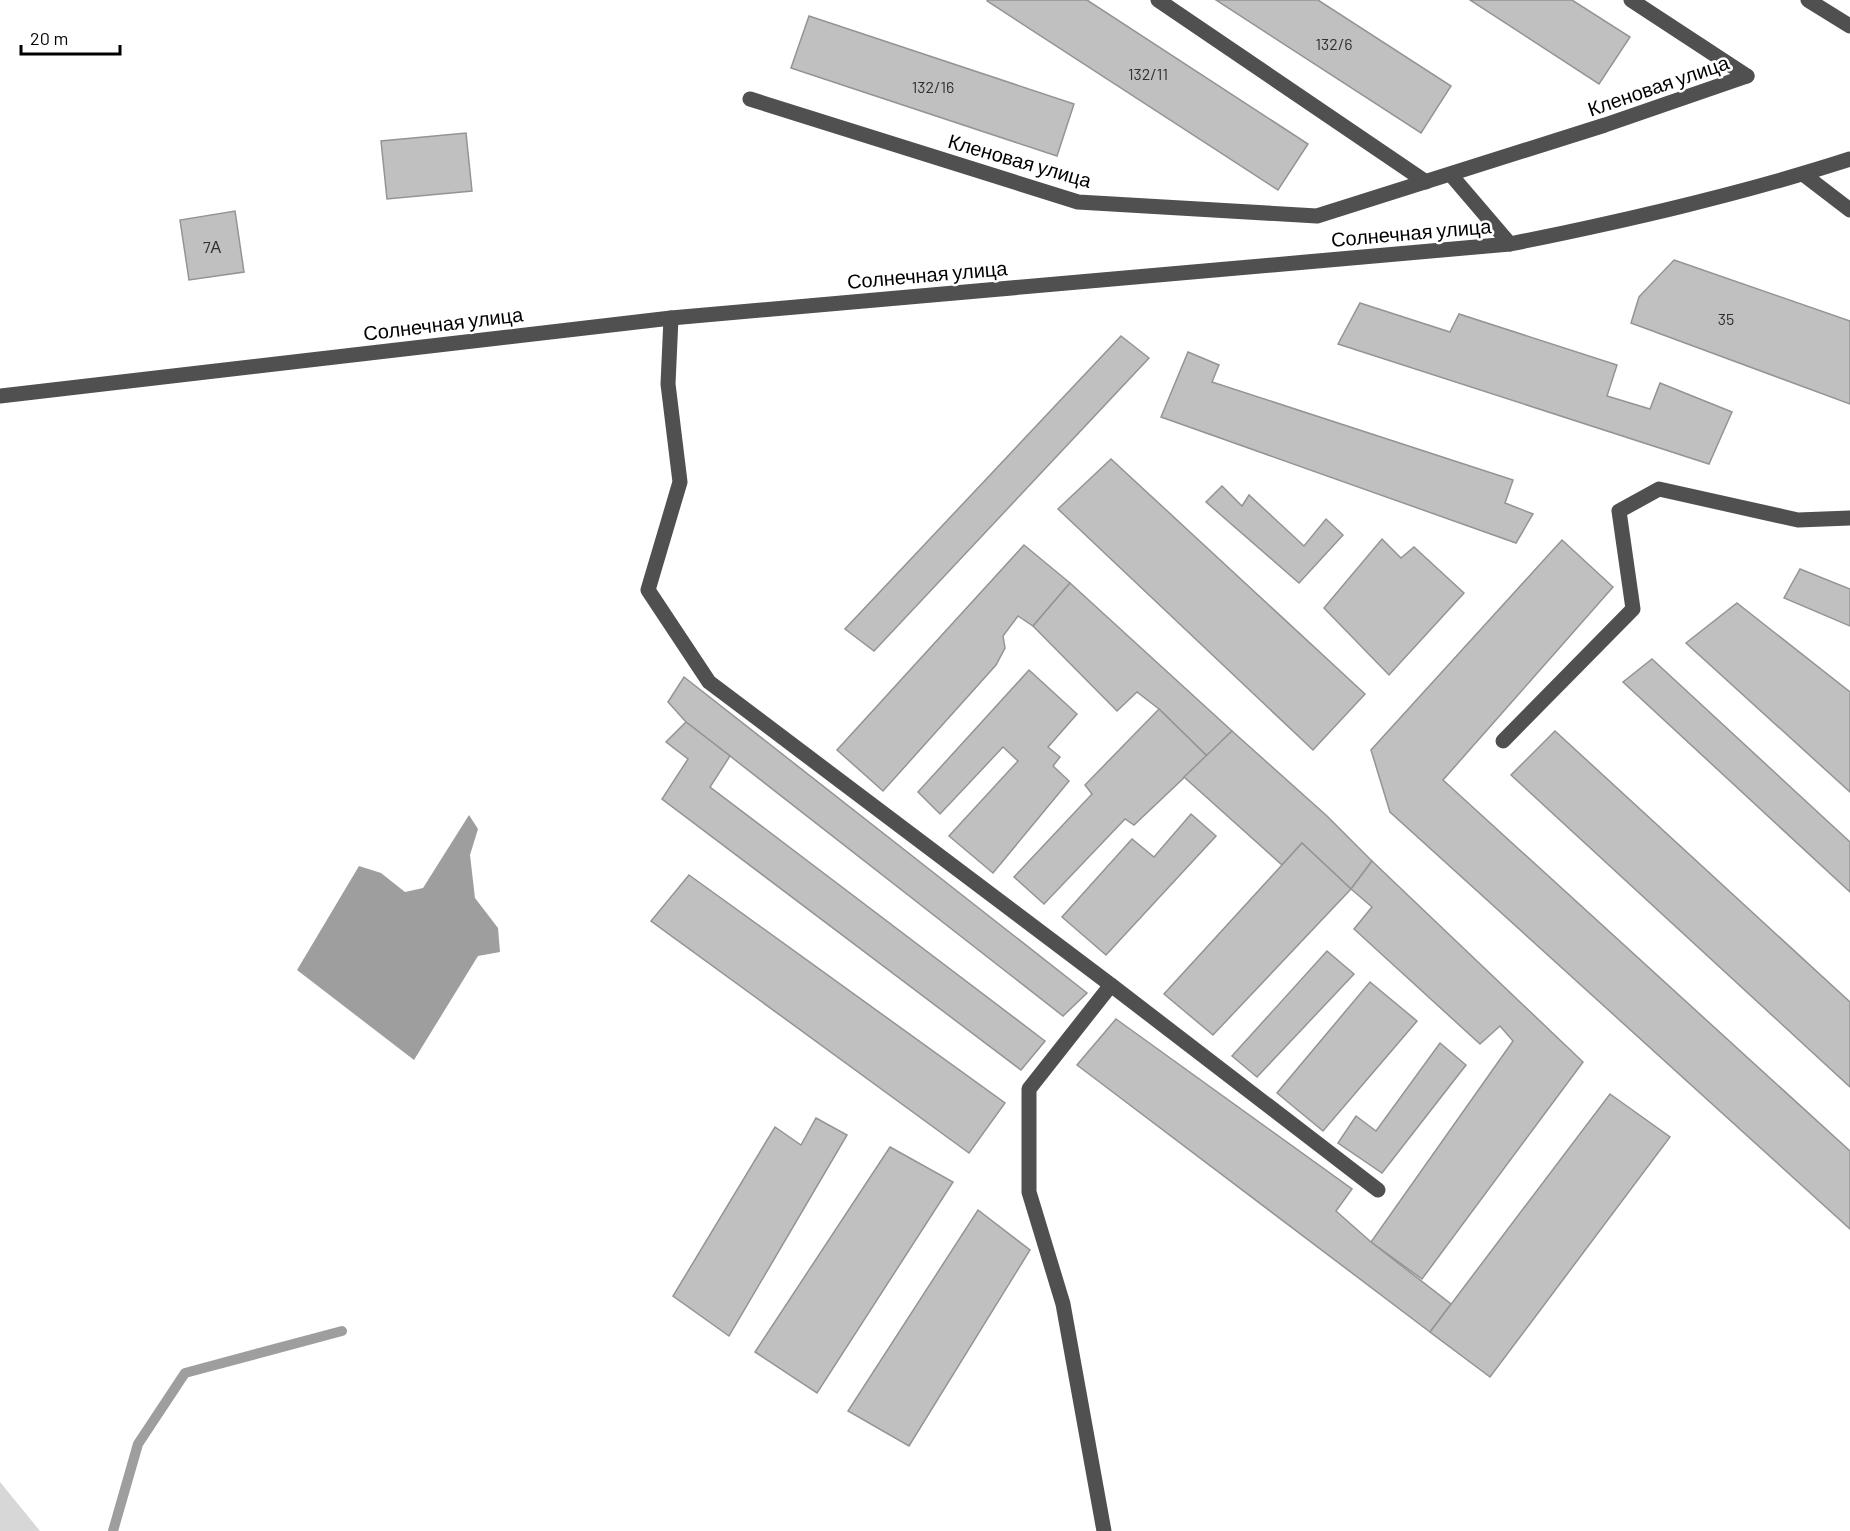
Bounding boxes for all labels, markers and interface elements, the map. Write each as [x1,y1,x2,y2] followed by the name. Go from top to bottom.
[21,18,120,56] scale bar
[30,27,68,49] text: 20 m
[1315,34,1353,53] house number: 132/6
[1584,49,1733,120] street label: Кленовая улица
[1128,64,1168,83] house number: 132/11
[912,77,954,96] house number: 132/16
[946,128,1095,192] street label: Кленовая улица
[1330,213,1493,251] street label: Солнечная улица
[203,237,221,256] house number: 7А
[846,255,1009,293] street label: Солнечная улица
[362,301,525,345] street label: Солнечная улица
[1718,309,1734,328] house number: 35

